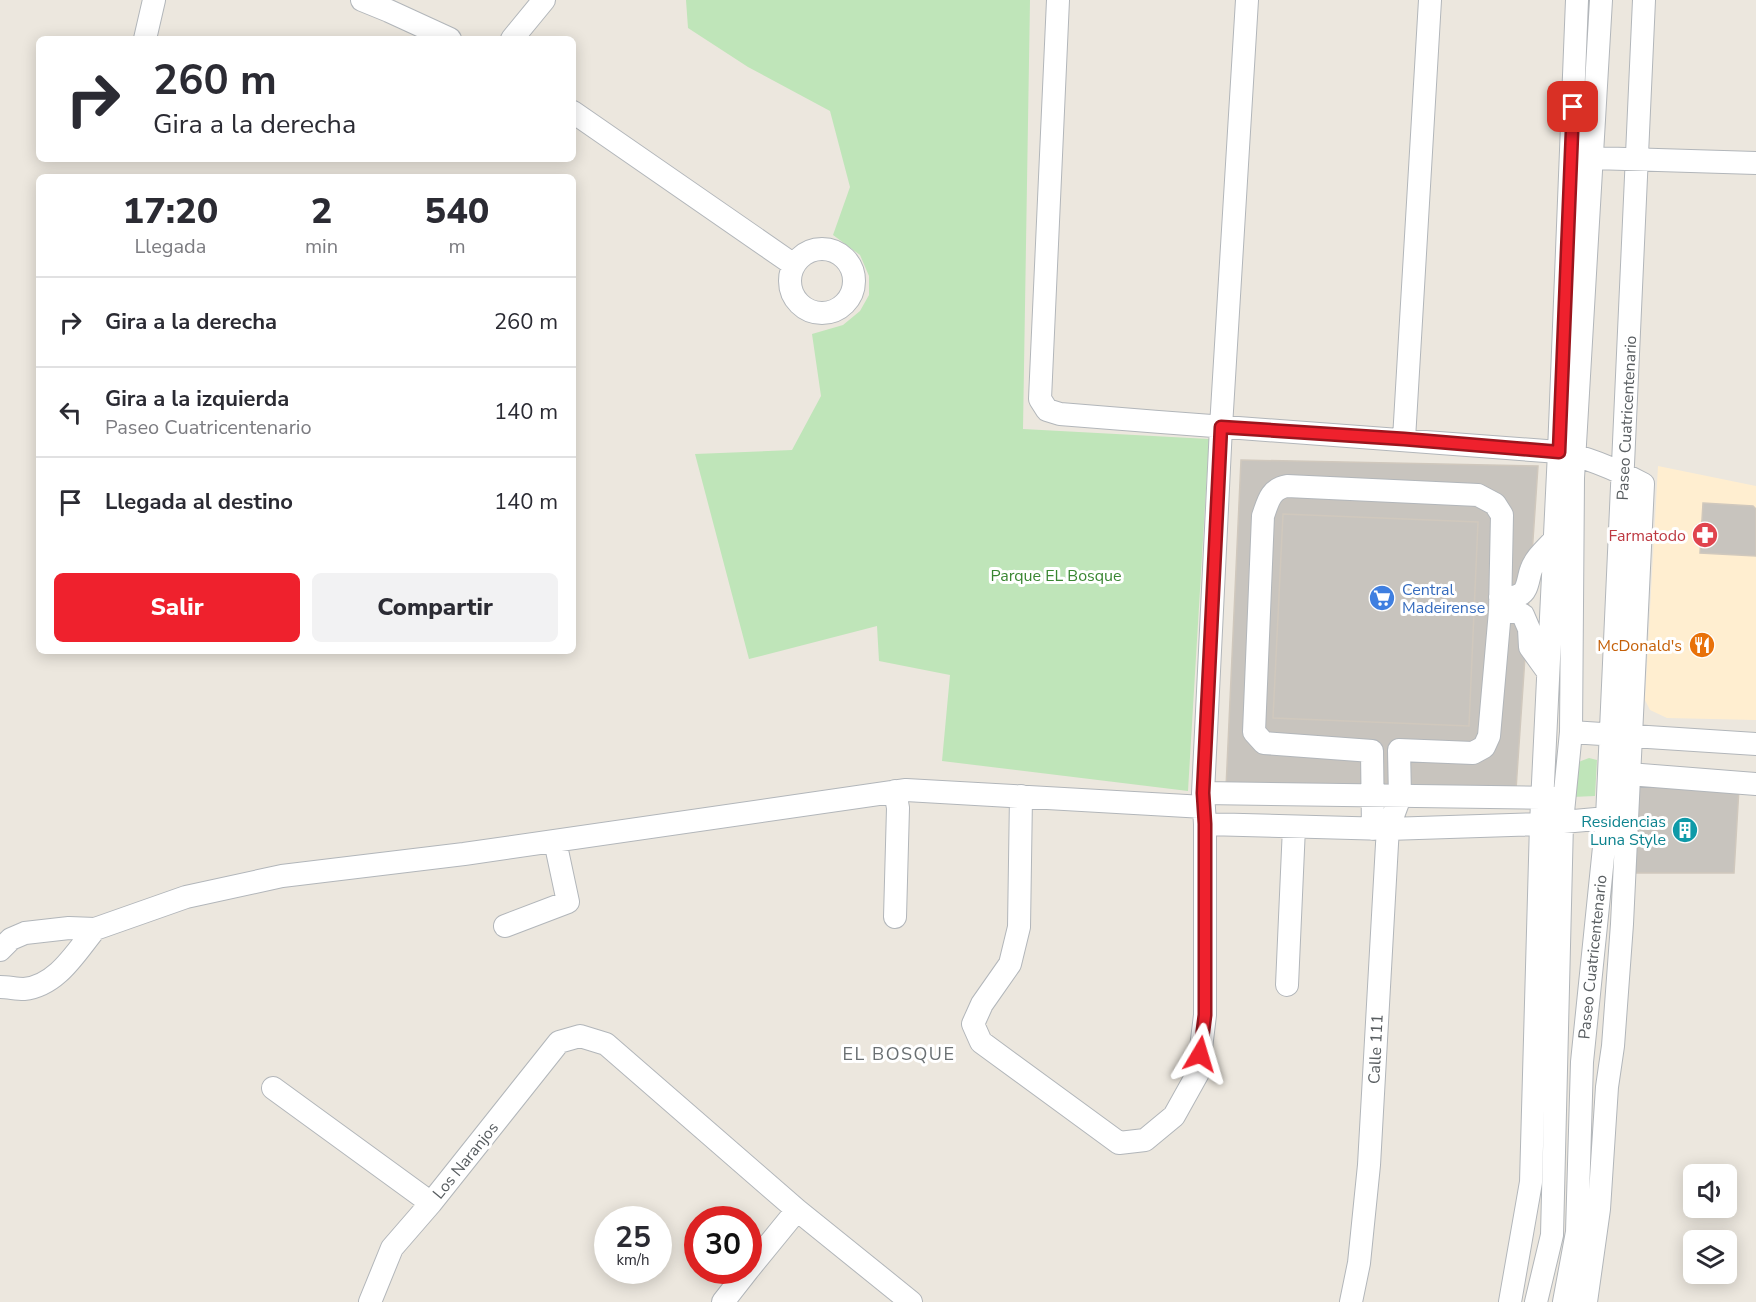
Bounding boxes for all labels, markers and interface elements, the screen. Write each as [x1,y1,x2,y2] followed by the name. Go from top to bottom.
[153,52,277,109] text: 260 m
[54,60,132,138] icon: right
[1547,81,1598,132] pin
[1556,90,1589,123] icon: arrive
[153,106,356,143] text: Gira a la derecha
[123,187,218,236] text: 17:20
[311,187,332,236] text: 2
[425,187,489,236] text: 540
[134,233,206,260] text: Llegada
[305,233,338,260] text: min
[448,233,466,260] text: m
[54,306,87,339] icon: right
[105,307,277,337] text: Gira a la derecha
[494,307,558,337] text: 260 m
[1612,335,1642,501] street label: Paseo Cuatricentenario
[105,384,289,414] text: Gira a la izquierda
[54,396,87,429] icon: left
[494,397,558,427] text: 140 m
[105,414,312,441] text: Paseo Cuatricentenario
[54,486,87,519] icon: arrive
[105,487,293,517] text: Llegada al destino
[494,487,558,517] text: 140 m
[1690,520,1720,550] pharmacy icon: Farmatodo
[1609,525,1686,547] place label: Farmatodo
[990,565,1122,587] park label: Parque EL Bosque
[54,573,300,642] button: Salir
[312,573,558,642] button: Compartir
[1402,579,1485,619] place label: Central Madeirense
[1367,583,1397,613] supermarket icon: Central Madeirense
[1687,630,1717,660] restaurant icon: McDonald's
[1597,635,1682,657] place label: McDonald's
[1581,811,1666,851] place label: Residencias Luna Style
[1670,815,1700,845] building icon: Residencias Luna Style
[1573,874,1613,1040] street label: Paseo Cuatricentenario
[1363,1014,1389,1084] street label: Calle 111
[1168,1022,1232,1086] position arrow
[843,1042,955,1066] district label: EL BOSQUE
[428,1117,504,1204] street label: Los Naranjos
[1683,1164,1737,1284] map controls
[1683,1164,1737,1218] button: sound
[684,1206,762,1284] speed limit sign: 30
[615,1217,651,1258] text: 25
[1683,1230,1737,1284] button: layers
[616,1250,650,1270] text: km/h

